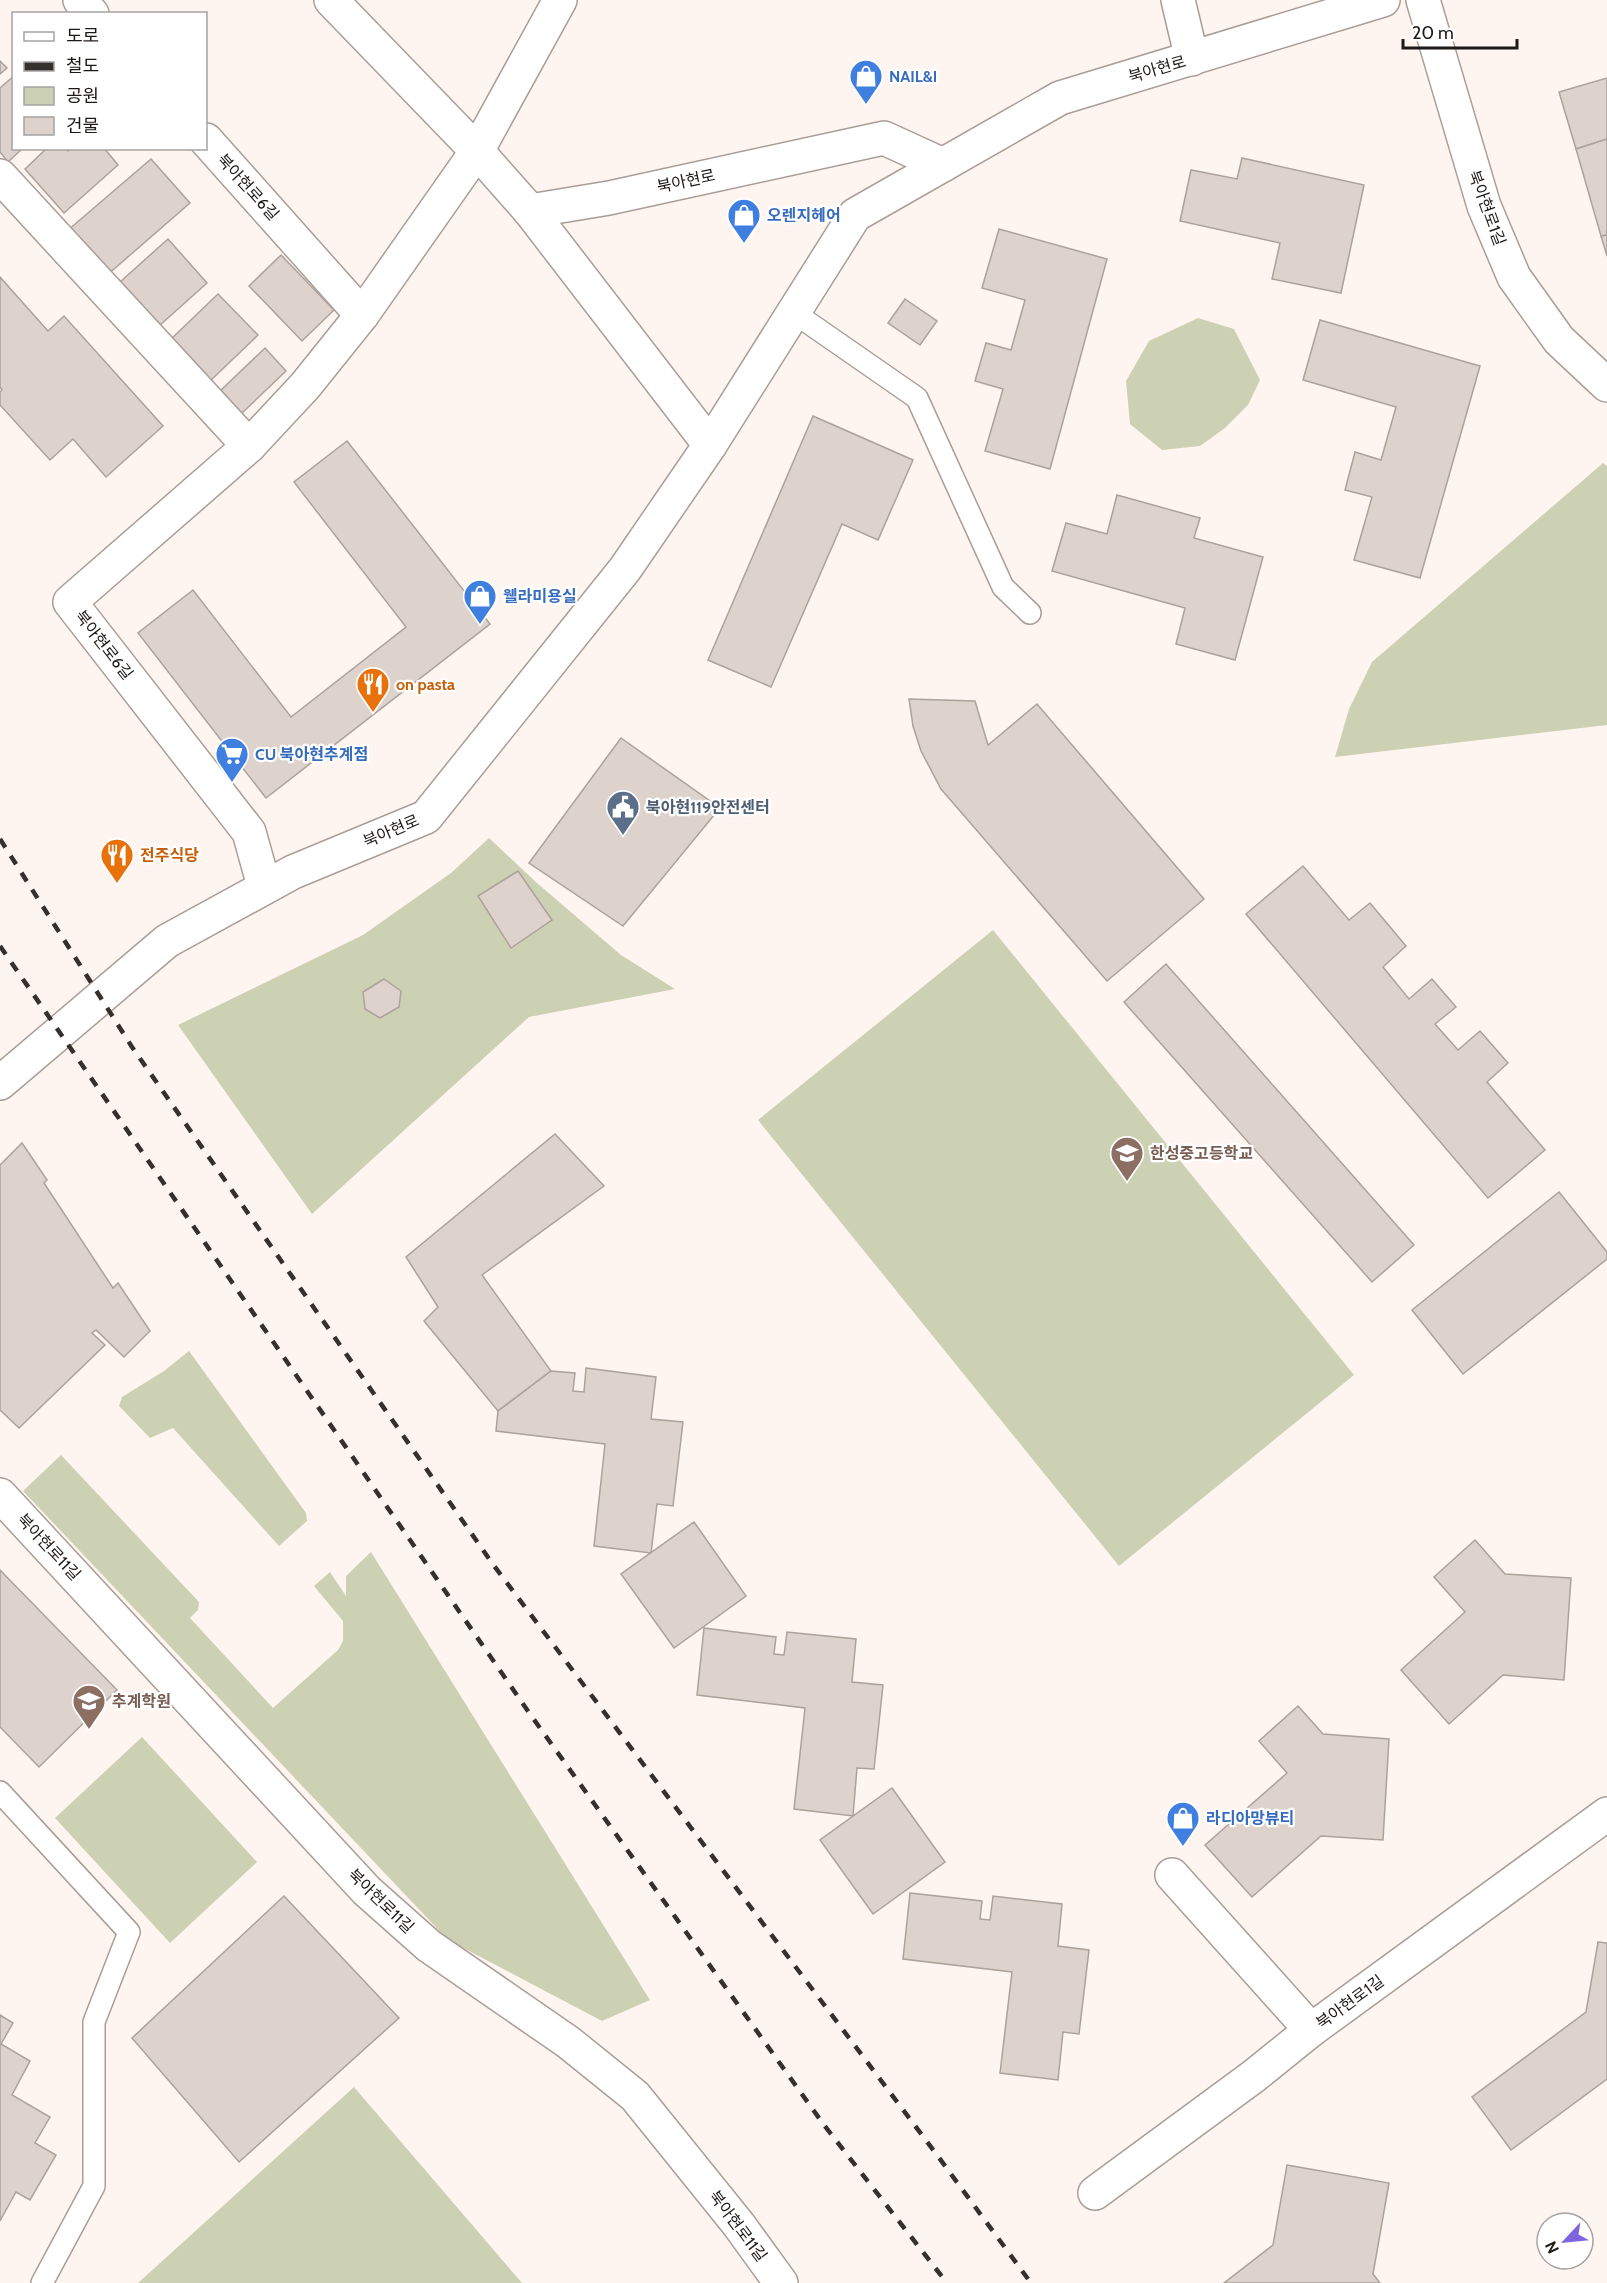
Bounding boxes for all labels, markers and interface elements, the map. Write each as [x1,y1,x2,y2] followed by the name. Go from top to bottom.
[12,12,207,150] legend
[1403,12,1517,50] scale bar
[1412,22,1454,44] text: 20 m
[66,25,99,47] text: 도로
[1126,52,1188,86] street label: 북아현로
[66,55,99,77] text: 철도
[848,58,884,105] shop icon: NAIL&I
[889,67,937,86] place label: NAIL&I
[66,85,99,107] text: 공원
[66,115,99,137] text: 건물
[213,150,283,224] street label: 북아현로6길
[655,166,717,196] street label: 북아현로
[1465,168,1509,248] street label: 북아현로1길
[726,197,762,244] shop icon: 오렌지헤어
[767,206,841,225] place label: 오렌지헤어
[462,578,498,625] shop icon: 웰라미용실
[503,587,577,606] place label: 웰라미용실
[71,607,137,683] street label: 북아현로6길
[355,666,391,713] restaurant icon: on pasta
[396,675,455,694] place label: on pasta
[214,736,250,783] supermarket icon: CU 북아현추계점
[255,745,368,764] place label: CU 북아현추계점
[605,789,641,836] public building icon: 북아현119안전센터
[646,798,770,817] place label: 북아현119안전센터
[360,811,422,851] street label: 북아현로
[99,837,135,884] restaurant icon: 전주식당
[140,846,199,865] place label: 전주식당
[1109,1135,1145,1182] school or university icon: 한성중고등학교
[1150,1144,1253,1163] place label: 한성중고등학교
[13,1510,85,1584] street label: 북아현로11길
[71,1683,107,1730] school or university icon: 추계학원
[112,1692,171,1711] place label: 추계학원
[1165,1800,1201,1847] shop icon: 라디아망뷰티
[1206,1809,1294,1828] place label: 라디아망뷰티
[344,1865,418,1937] street label: 북아현로11길
[1313,1971,1387,2033] street label: 북아현로1길
[705,2187,771,2265] street label: 북아현로11길
[1535,2211,1595,2271] north arrow
[1541,2238,1563,2257] text: N

